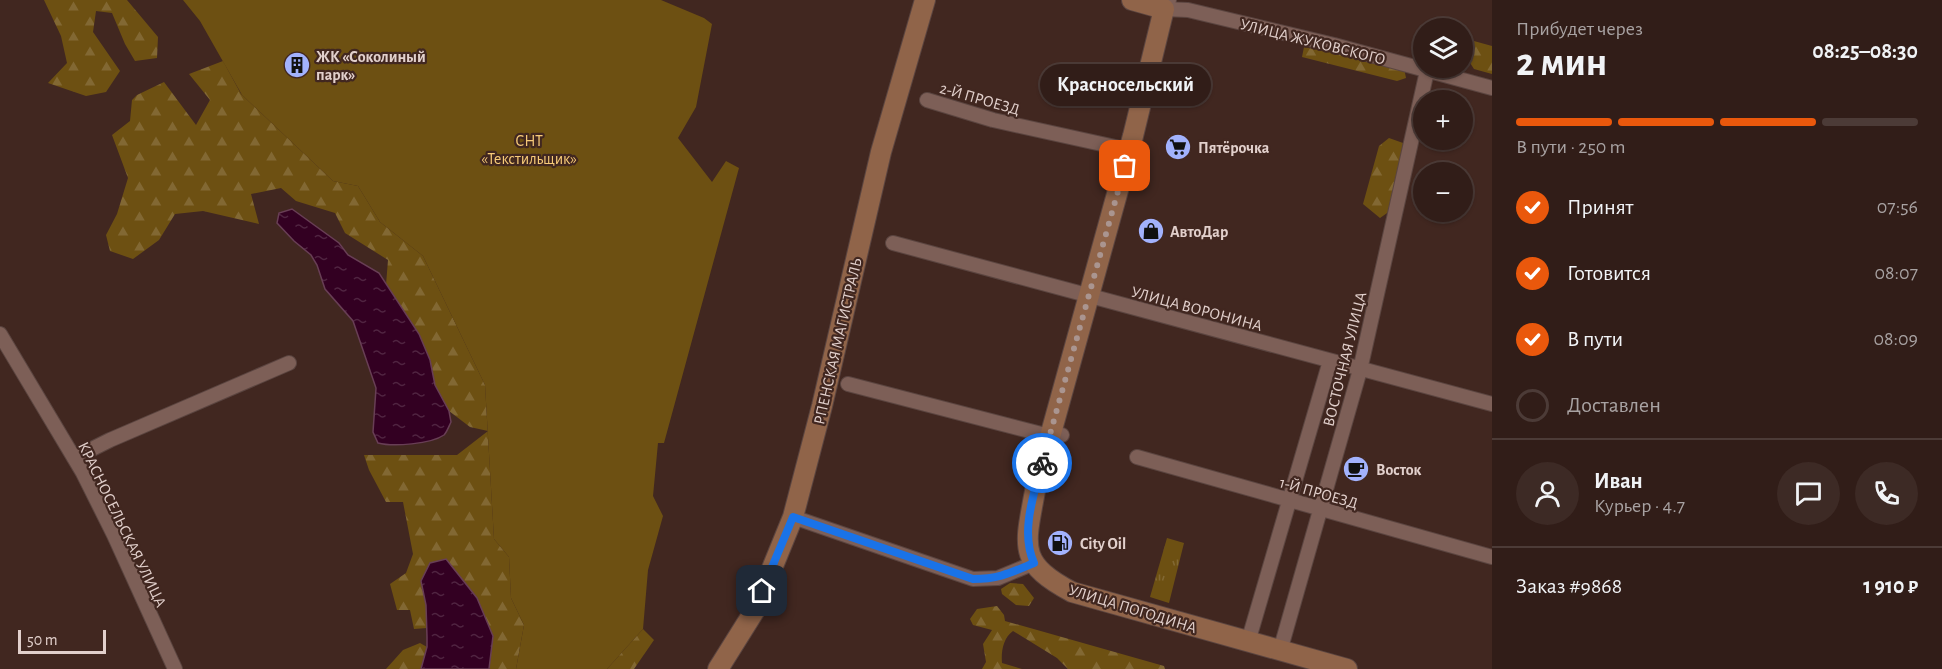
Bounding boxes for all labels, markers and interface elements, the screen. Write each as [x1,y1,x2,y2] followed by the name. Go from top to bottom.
[1238,16,1387,68] street label: УЛИЦА ЖУКОВСКОГО
[1413,18,1473,222] map controls
[1413,18,1473,78] button: layers
[1516,19,1643,39] text: Прибудет через
[1812,40,1918,62] text: 08:25–08:30
[1516,44,1607,83] text: 2 мин
[316,49,426,83] place label: ЖК «Соколиный парк»
[282,50,312,80] building icon: ЖК «Соколиный парк»
[1040,64,1210,106] callout: Красносельский
[1057,75,1194,95] text: Красносельский
[938,79,1022,118] street label: 2-Й ПРОЕЗД
[1413,90,1473,150] button: +
[1163,132,1193,162] supermarket icon: Пятёрочка
[481,133,577,167] park label: СНТ «Текстильщик»
[1516,137,1626,157] text: В пути · 250 m
[1099,140,1150,191] pin
[1198,140,1270,156] place label: Пятёрочка
[1108,149,1141,182] icon: bag
[1413,162,1473,222] button: −
[1516,191,1549,224] icon: check
[1567,196,1633,218] text: Принят
[1877,197,1918,217] text: 07:56
[1136,216,1166,246] shop icon: АвтоДар
[1170,224,1228,240] place label: АвтоДар
[811,256,865,426] street label: РПЕНСКАЯ МАГИСТРАЛЬ
[1516,257,1549,290] icon: check
[1567,262,1651,284] text: Готовится
[1874,263,1918,283] text: 08:07
[1129,284,1265,334] street label: УЛИЦА ВОРОНИНА
[1321,290,1370,428] street label: ВОСТОЧНАЯ УЛИЦА
[1516,323,1549,356] icon: check
[1567,328,1623,350] text: В пути
[1873,329,1918,349] text: 08:09
[1567,394,1661,416] text: Доставлен
[1012,433,1072,493] courier
[75,439,169,610] street label: КРАСНОСЕЛЬСКАЯ УЛИЦА
[1026,447,1059,480] icon: bike
[1341,454,1371,484] cafe icon: Восток
[1376,462,1422,478] place label: Восток
[1516,462,1579,525] button: person
[1777,462,1840,525] button: chat
[1855,462,1918,525] button: phone
[1594,470,1643,492] text: Иван
[1278,473,1360,512] street label: 1-Й ПРОЕЗД
[1594,496,1685,516] text: Курьер · 4.7
[1045,528,1075,558] fuel station icon: City Oil
[1080,536,1126,553] place label: City Oil
[736,565,787,616] pin
[745,574,778,607] icon: home
[1516,575,1622,597] text: Заказ #9868
[1863,575,1918,597] text: 1 910 ₽
[1067,582,1199,636] street label: УЛИЦА ПОГОДИНА
[18,627,106,654] scale bar
[27,632,58,648] text: 50 m

